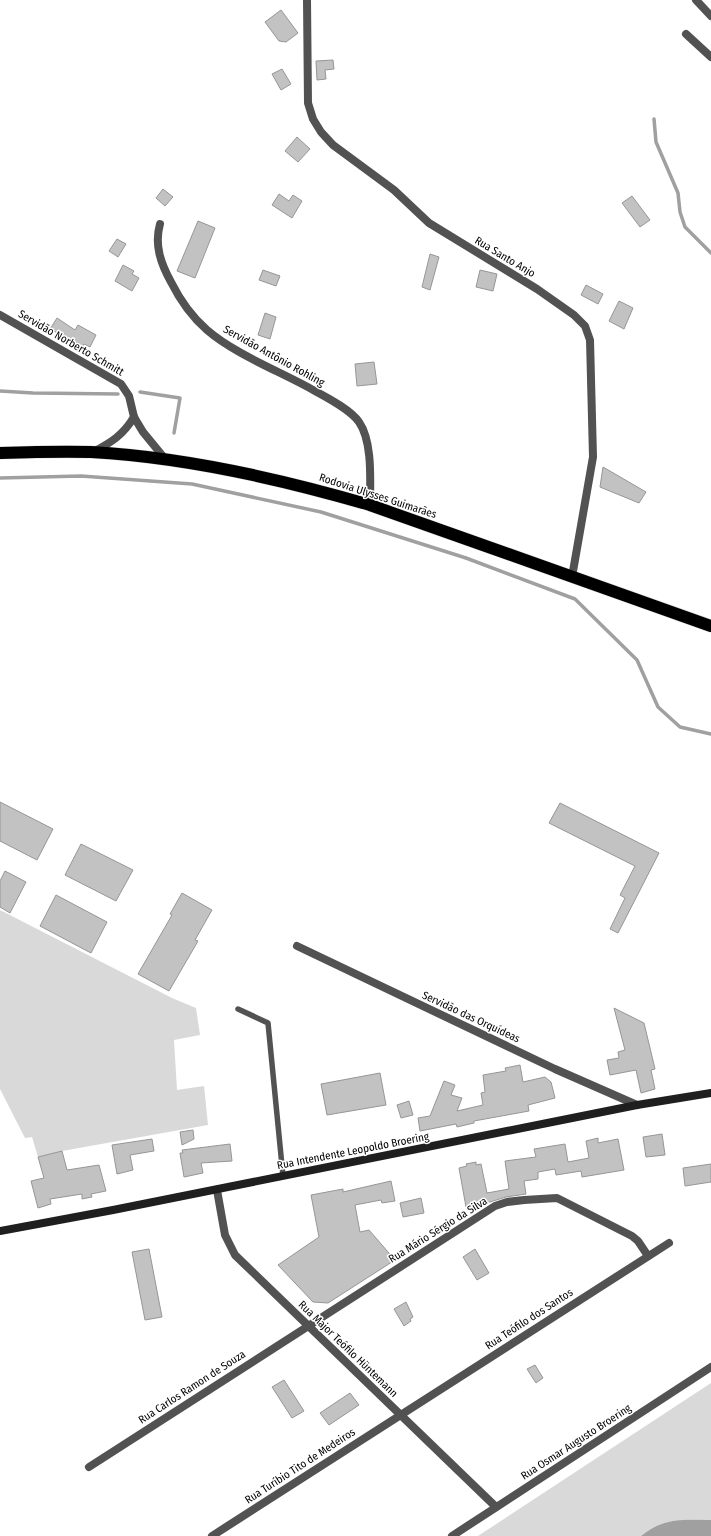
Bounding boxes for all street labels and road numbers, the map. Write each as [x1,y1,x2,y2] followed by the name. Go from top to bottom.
[472,234,538,280] street label: Rua Santo Anjo
[16,307,126,379] street label: Servidão Norberto Schmitt
[221,323,328,390] street label: Servidão Antônio Rohling
[318,471,439,521] street label: Rodovia Ulysses Guimarães
[420,989,522,1046] street label: Servidão das Orquídeas
[276,1130,431,1172] street label: Rua Intendente Leopoldo Broering
[386,1194,490,1266] street label: Rua Mário Sérgio da Silva
[483,1286,576,1352] street label: Rua Teófilo dos Santos
[296,1298,400,1400] street label: Rua Major Teófilo Hüntemann
[136,1348,248,1426] street label: Rua Carlos Ramon de Souza
[518,1401,634,1483] street label: Rua Osmar Augusto Broering
[242,1425,358,1507] street label: Rua Turíbio Tito de Medeiros

